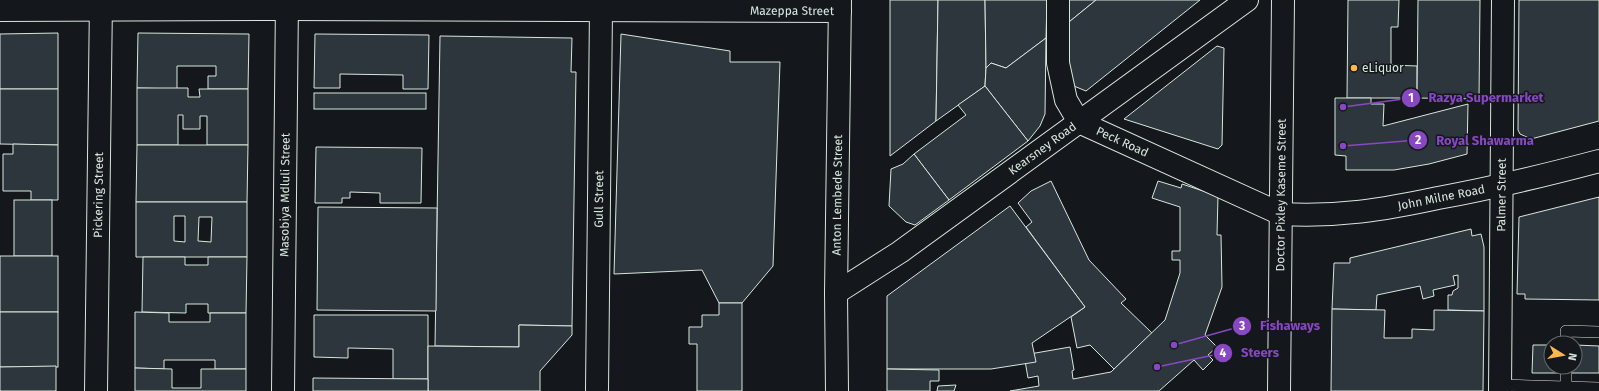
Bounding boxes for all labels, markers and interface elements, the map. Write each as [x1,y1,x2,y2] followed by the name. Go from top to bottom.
[750,4,835,18] street label: Mazeppa Street
[1362,61,1404,75] place label: eLiquor
[1349,63,1359,73] marker: eLiquor
[1401,85,1552,110] callout: Razya Supermarket
[1428,90,1545,105] text: Razya Supermarket
[1408,91,1414,105] text: 1
[1273,118,1289,272] street label: Doctor Pixley Kaseme Street
[1006,119,1079,178] street label: Kearsney Road
[1094,124,1151,160] street label: Peck Road
[1408,128,1542,153] callout: Royal Shawarma
[277,132,293,257] street label: Masobiya Mdluli Street
[1415,133,1421,147] text: 2
[1436,133,1534,148] text: Royal Shawarma
[830,134,845,256] street label: Anton Lembede Street
[91,151,106,238] street label: Pickering Street
[1494,158,1509,232] street label: Palmer Street
[592,170,606,228] street label: Gull Street
[1396,182,1486,213] street label: John Milne Road
[1232,313,1327,338] callout: Fishaways
[1260,318,1321,333] text: Fishaways
[1238,319,1245,333] text: 3
[1543,335,1583,375] north arrow
[1213,340,1287,365] callout: Steers
[1241,345,1280,360] text: Steers
[1220,346,1227,360] text: 4
[1565,352,1579,362] text: N

